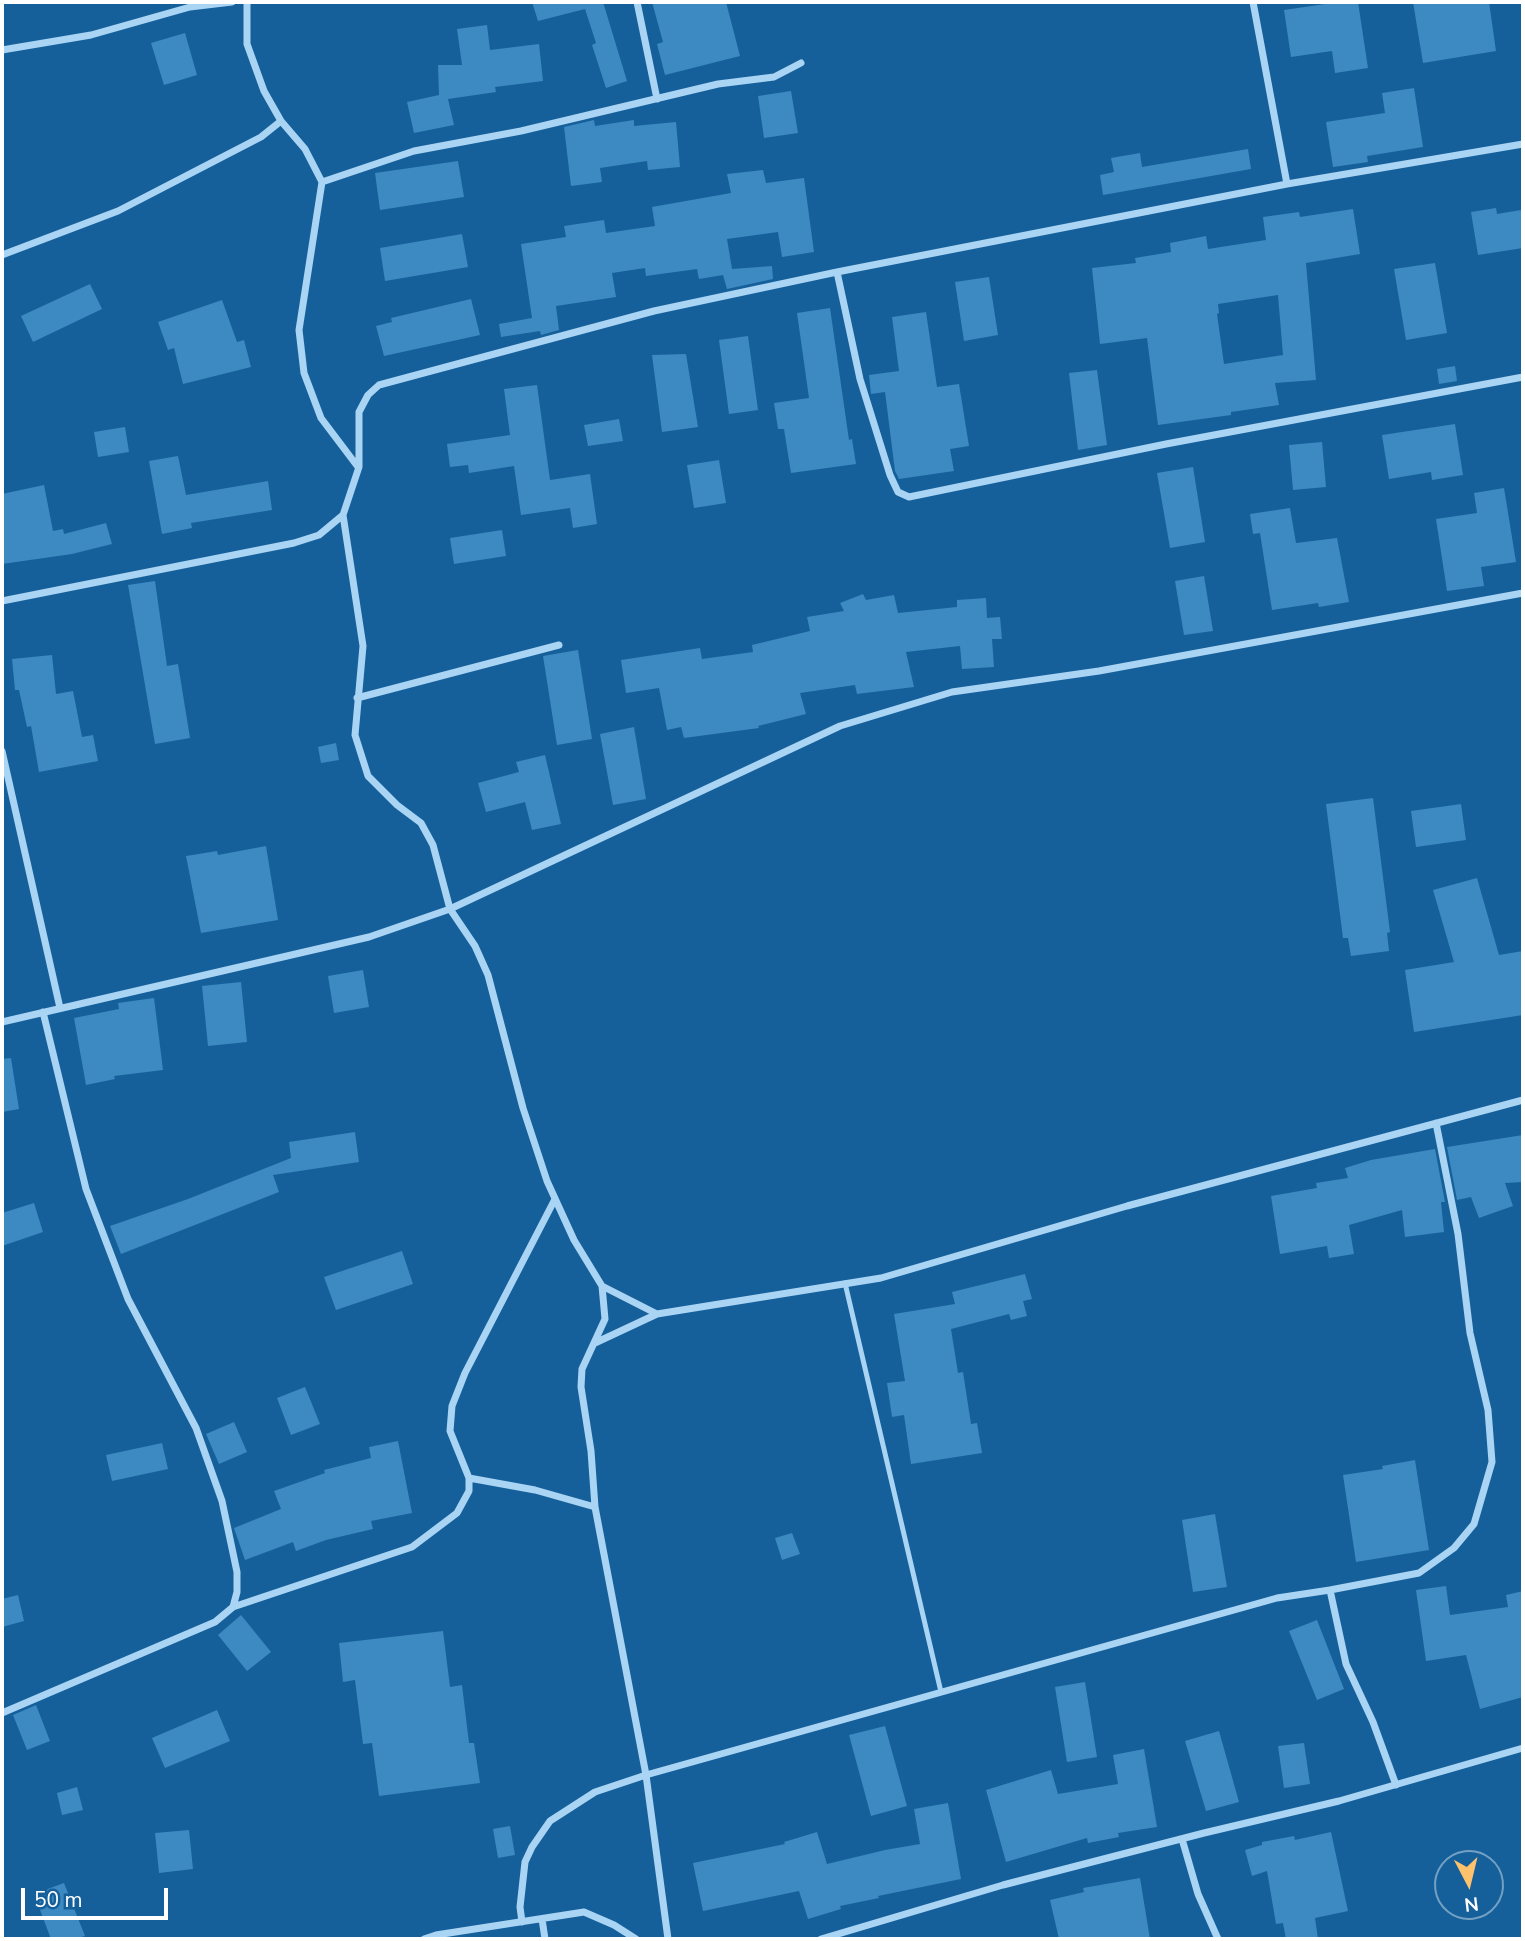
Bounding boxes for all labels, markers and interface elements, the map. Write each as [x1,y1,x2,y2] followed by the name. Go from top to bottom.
[1434,1850,1504,1920] north arrow
[24,1874,172,1918] scale bar
[34,1886,83,1914] text: 50 m
[1463,1890,1480,1918] text: N

